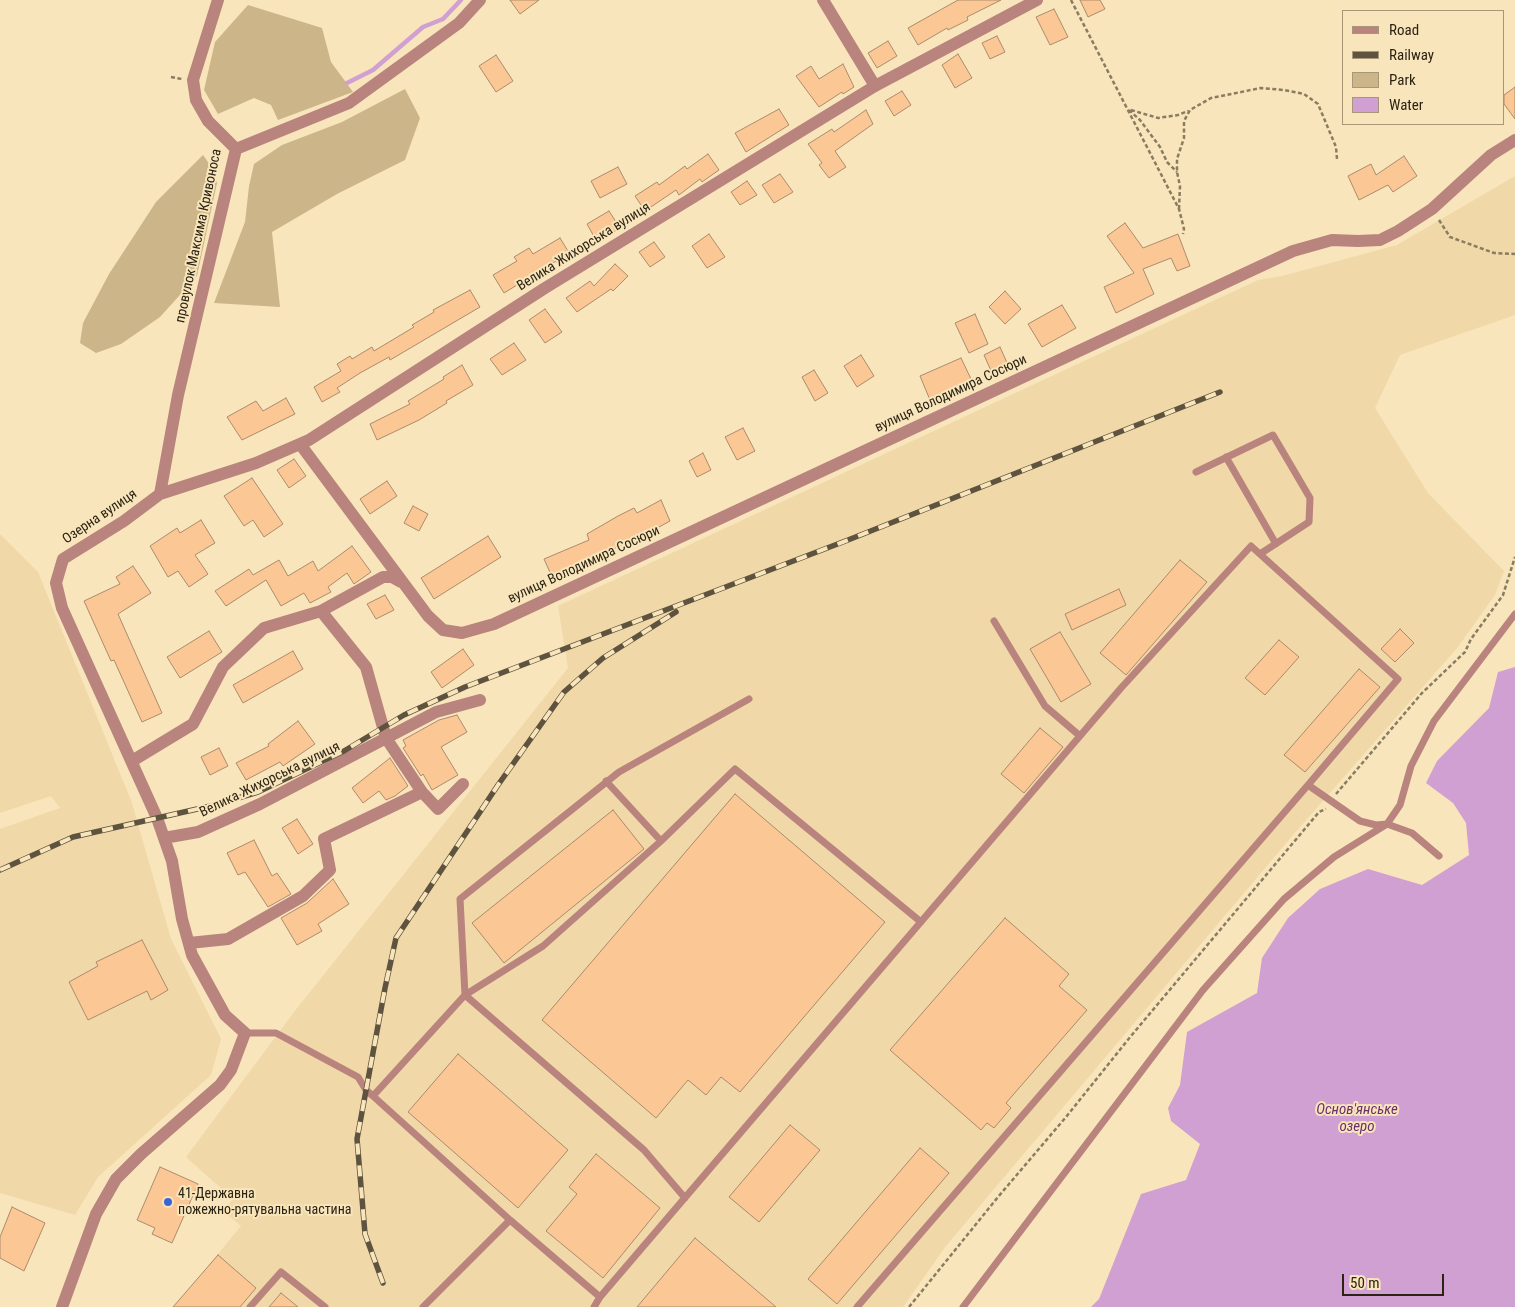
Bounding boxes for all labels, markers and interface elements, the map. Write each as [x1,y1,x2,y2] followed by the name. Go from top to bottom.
[1342,10,1505,125] legend
[1389,21,1419,39] text: Road
[1389,46,1434,64] text: Railway
[1389,71,1416,89] text: Park
[1389,96,1423,114] text: Water
[172,148,226,324] street label: провулок Максима Кривоноса
[514,199,654,295] street label: Велика Жихорська вулиця
[872,351,1030,437] street label: вулиця Володимира Сосюри
[60,486,140,548] street label: Озерна вулиця
[505,522,663,608] street label: вулиця Володимира Сосюри
[197,739,343,821] street label: Велика Жихорська вулиця
[1316,1101,1398,1136] water label: Основ'янське озеро
[178,1186,352,1218] place label: 41-Державна пожежно-рятувальна частина
[162,1196,174,1208] marker: 41-Державна пожежно-рятувальна частина
[1345,1264,1448,1296] scale bar
[1350,1274,1380,1292] text: 50 m

